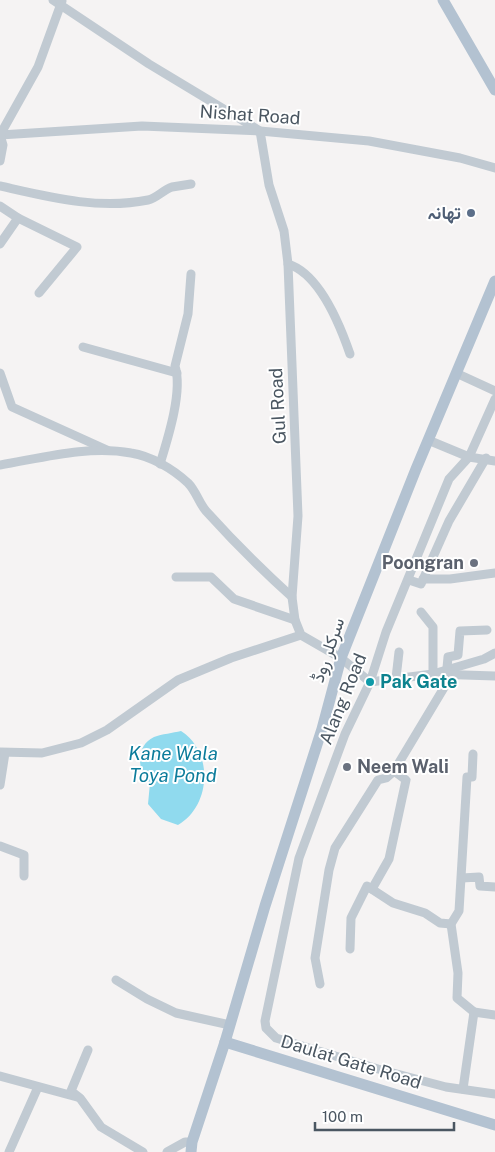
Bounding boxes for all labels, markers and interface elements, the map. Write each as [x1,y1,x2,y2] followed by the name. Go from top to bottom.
[199,101,301,129] street label: Nishat Road
[427,202,461,224] place label: تھانہ
[465,207,477,219] marker: تھانہ
[265,367,290,445] street label: Gul Road
[382,552,464,573] place label: Poongran
[468,557,480,569] marker: Poongran
[307,615,349,685] street label: سرکلر روڈ
[315,650,370,748] street label: Alang Road
[380,671,457,692] place label: Pak Gate
[364,676,376,688] marker: Pak Gate
[128,742,218,786] water label: Kane Wala Toya Pond
[357,756,449,777] place label: Neem Wali
[341,761,353,773] marker: Neem Wali
[278,1030,424,1093] street label: Daulat Gate Road
[315,1100,454,1132] scale bar
[322,1108,363,1125] text: 100 m

